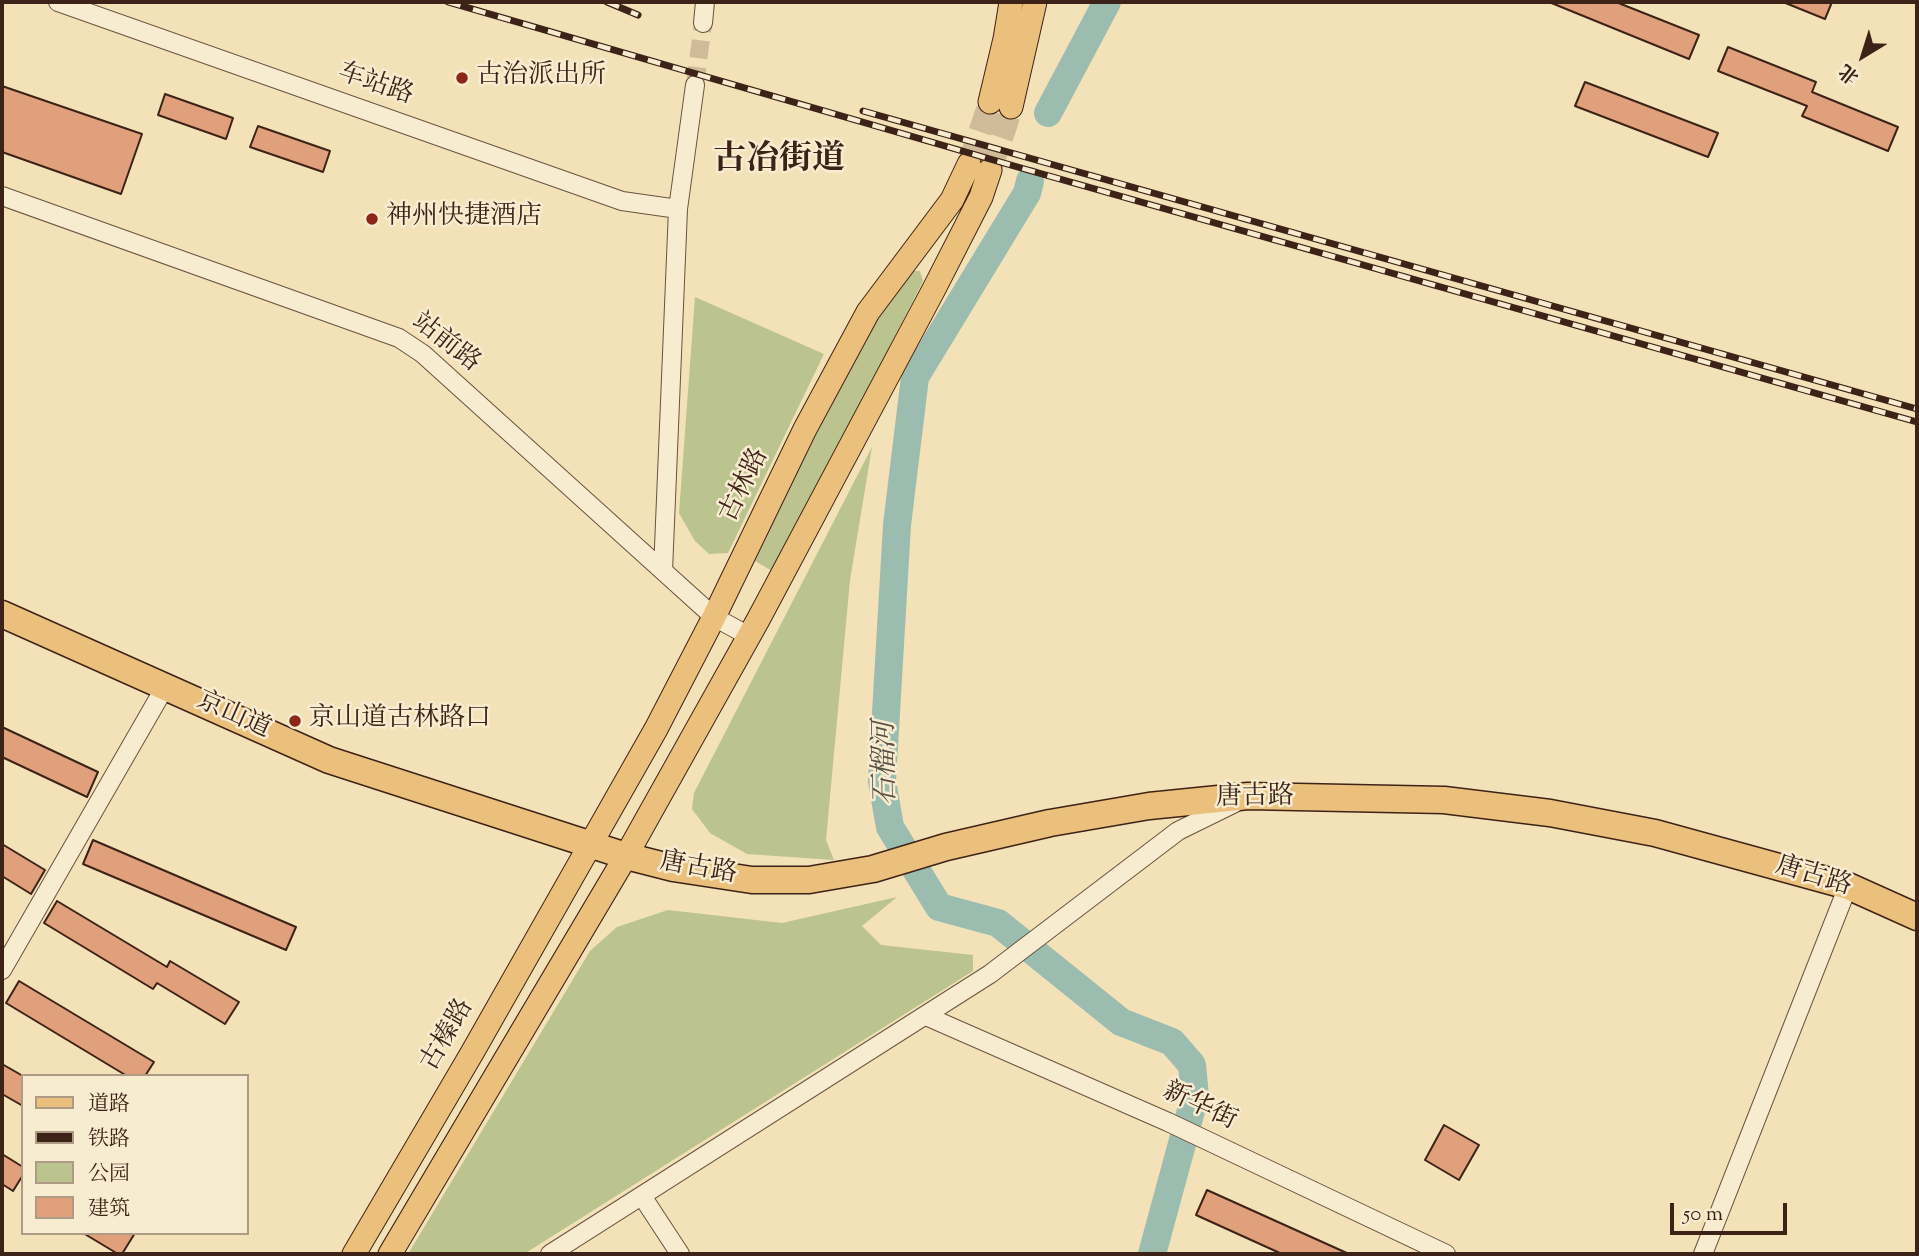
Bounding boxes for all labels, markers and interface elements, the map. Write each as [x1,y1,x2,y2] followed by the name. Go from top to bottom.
[1828,21,1898,91] north arrow
[1834,56,1866,89] text: 北
[333,59,417,113] street label: 车站路
[476,62,606,94] place label: 古治派出所
[454,70,470,86] marker: 古治派出所
[713,142,845,182] district label: 古冶街道
[386,203,542,235] place label: 神州快捷酒店
[364,211,380,227] marker: 神州快捷酒店
[405,308,485,380] street label: 站前路
[715,444,777,528] street label: 古林路
[191,687,275,747] street label: 京山道
[309,705,491,737] place label: 京山道古林路口
[287,713,303,729] marker: 京山道古林路口
[870,721,906,805] water label: 石榴河
[1216,783,1294,815] street label: 唐古路
[657,848,739,892] street label: 唐古路
[1771,852,1855,904] street label: 唐古路
[416,994,482,1078] street label: 古榛路
[21,1074,248,1235] legend
[1157,1077,1241,1139] street label: 新华街
[88,1090,130,1120] text: 道路
[88,1125,130,1155] text: 铁路
[88,1160,130,1190] text: 公园
[1674,1190,1791,1234] scale bar
[88,1195,130,1225] text: 建筑
[1683,1200,1723,1230] text: 50 m

